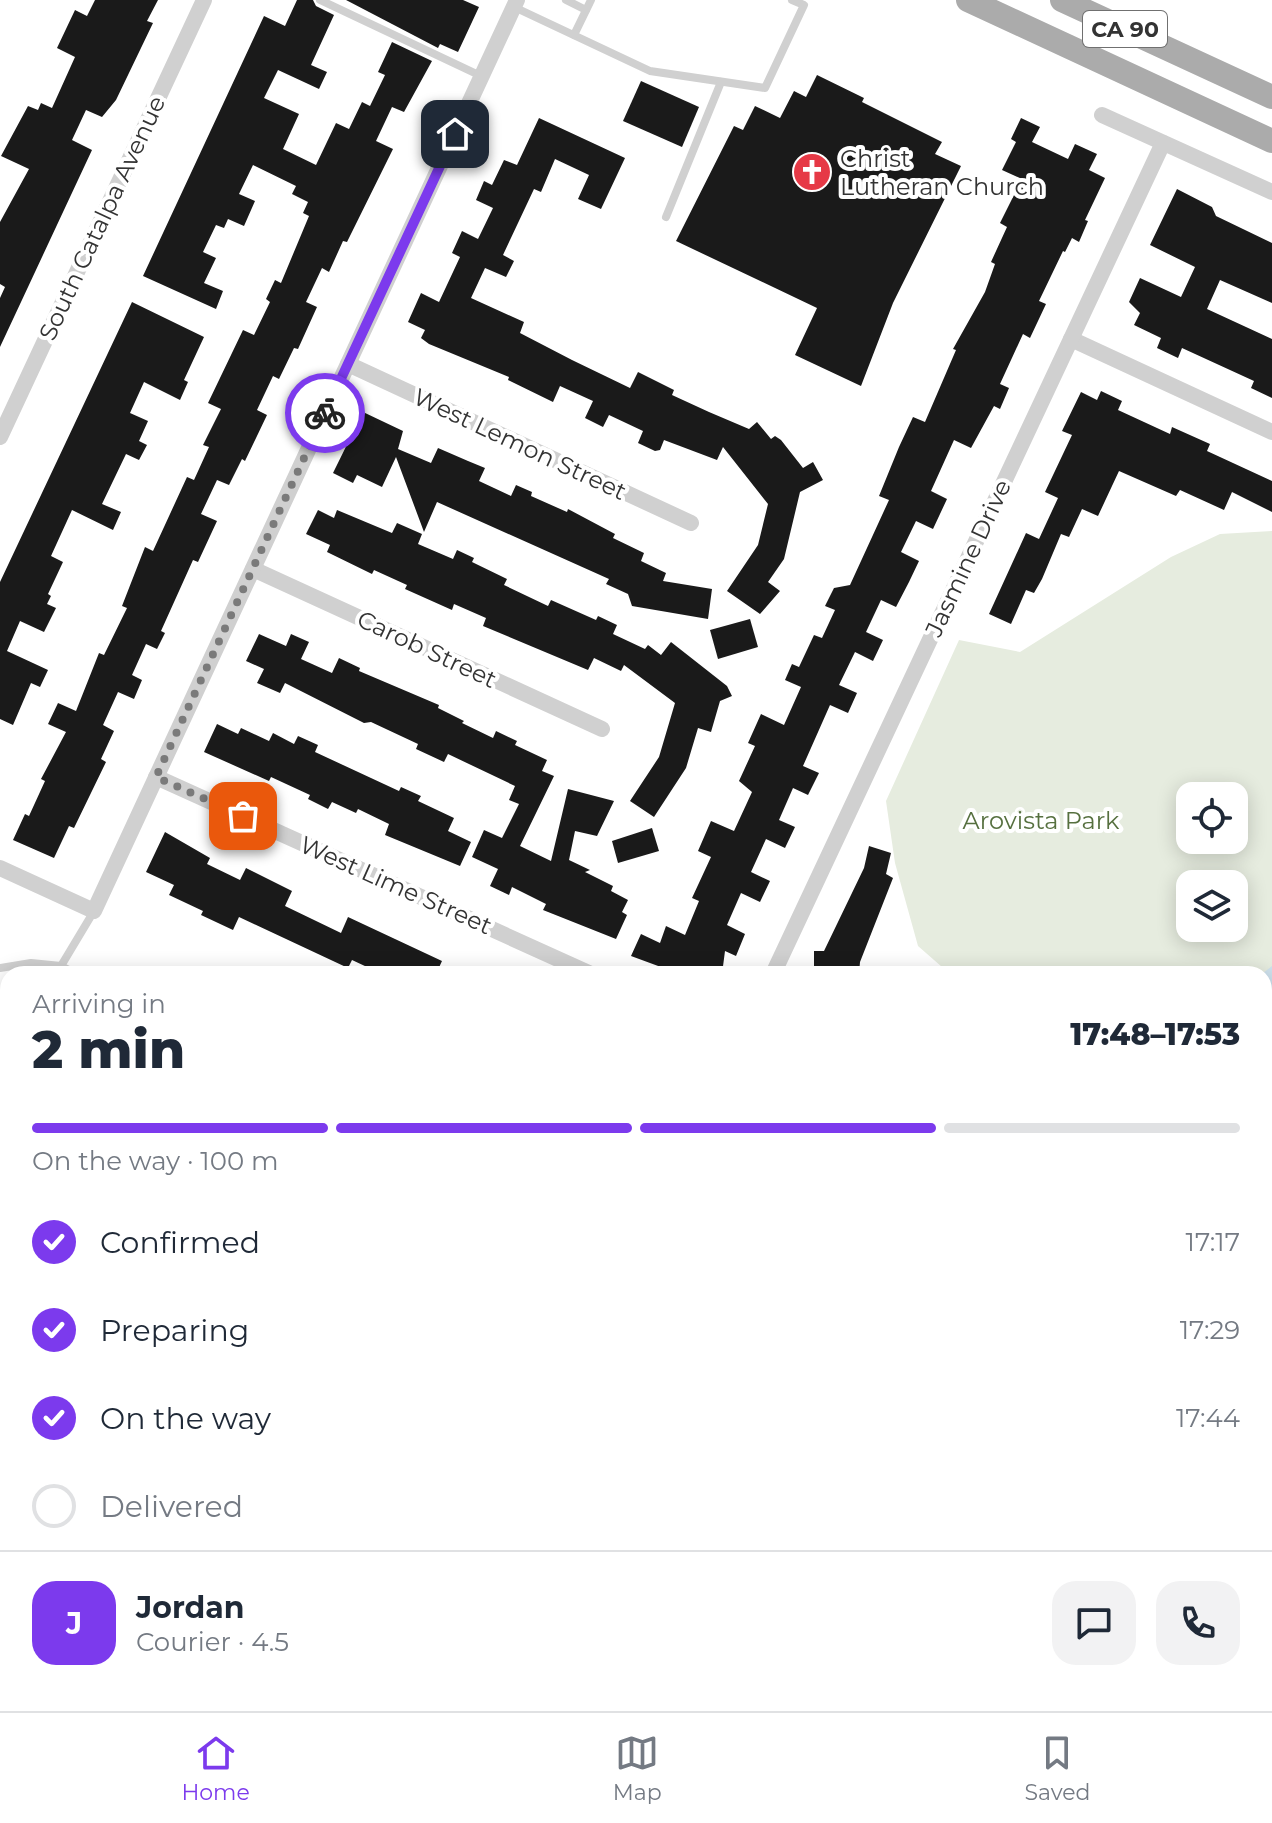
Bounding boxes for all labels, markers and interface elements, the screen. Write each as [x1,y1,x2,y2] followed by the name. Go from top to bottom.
[1083,11,1167,47] road number: CA 90
[33,91,171,345] street label: South Catalpa Avenue
[421,100,489,168] pin
[433,112,477,156] icon: home
[840,144,1044,201] place label: Christ Lutheran Church
[791,151,833,193] church icon: Christ Lutheran Church
[285,373,365,453] courier
[409,382,631,506] street label: West Lemon Street
[303,391,347,435] icon: bike
[919,475,1017,642] street label: Jasmine Drive
[353,604,502,694] street label: Carob Street
[209,782,277,850] pin
[1176,782,1248,942] map controls
[1176,782,1248,854] button: locate
[221,794,265,838] icon: bag
[963,806,1120,835] park label: Arovista Park
[296,830,497,940] street label: West Lime Street
[1176,870,1248,942] button: layers
[32,988,166,1020] text: Arriving in
[1070,1016,1240,1053] text: 17:48–17:53
[32,1018,185,1081] text: 2 min
[32,1145,279,1177] text: On the way · 100 m
[32,1220,76,1264] icon: check
[100,1224,260,1261] text: Confirmed
[1186,1226,1240,1258] text: 17:17
[32,1308,76,1352] icon: check
[100,1312,249,1349] text: Preparing
[1180,1314,1240,1346] text: 17:29
[32,1396,76,1440] icon: check
[100,1400,271,1437] text: On the way
[1176,1402,1240,1434] text: 17:44
[100,1488,243,1525] text: Delivered
[1052,1581,1136,1665] button: chat
[1156,1581,1240,1665] button: phone
[136,1589,245,1626] text: Jordan
[66,1605,82,1642] text: J
[136,1626,289,1658] text: Courier · 4.5
[181,1731,250,1806] tab: Home
[613,1731,662,1806] tab: Map
[1024,1731,1091,1806] tab: Saved

